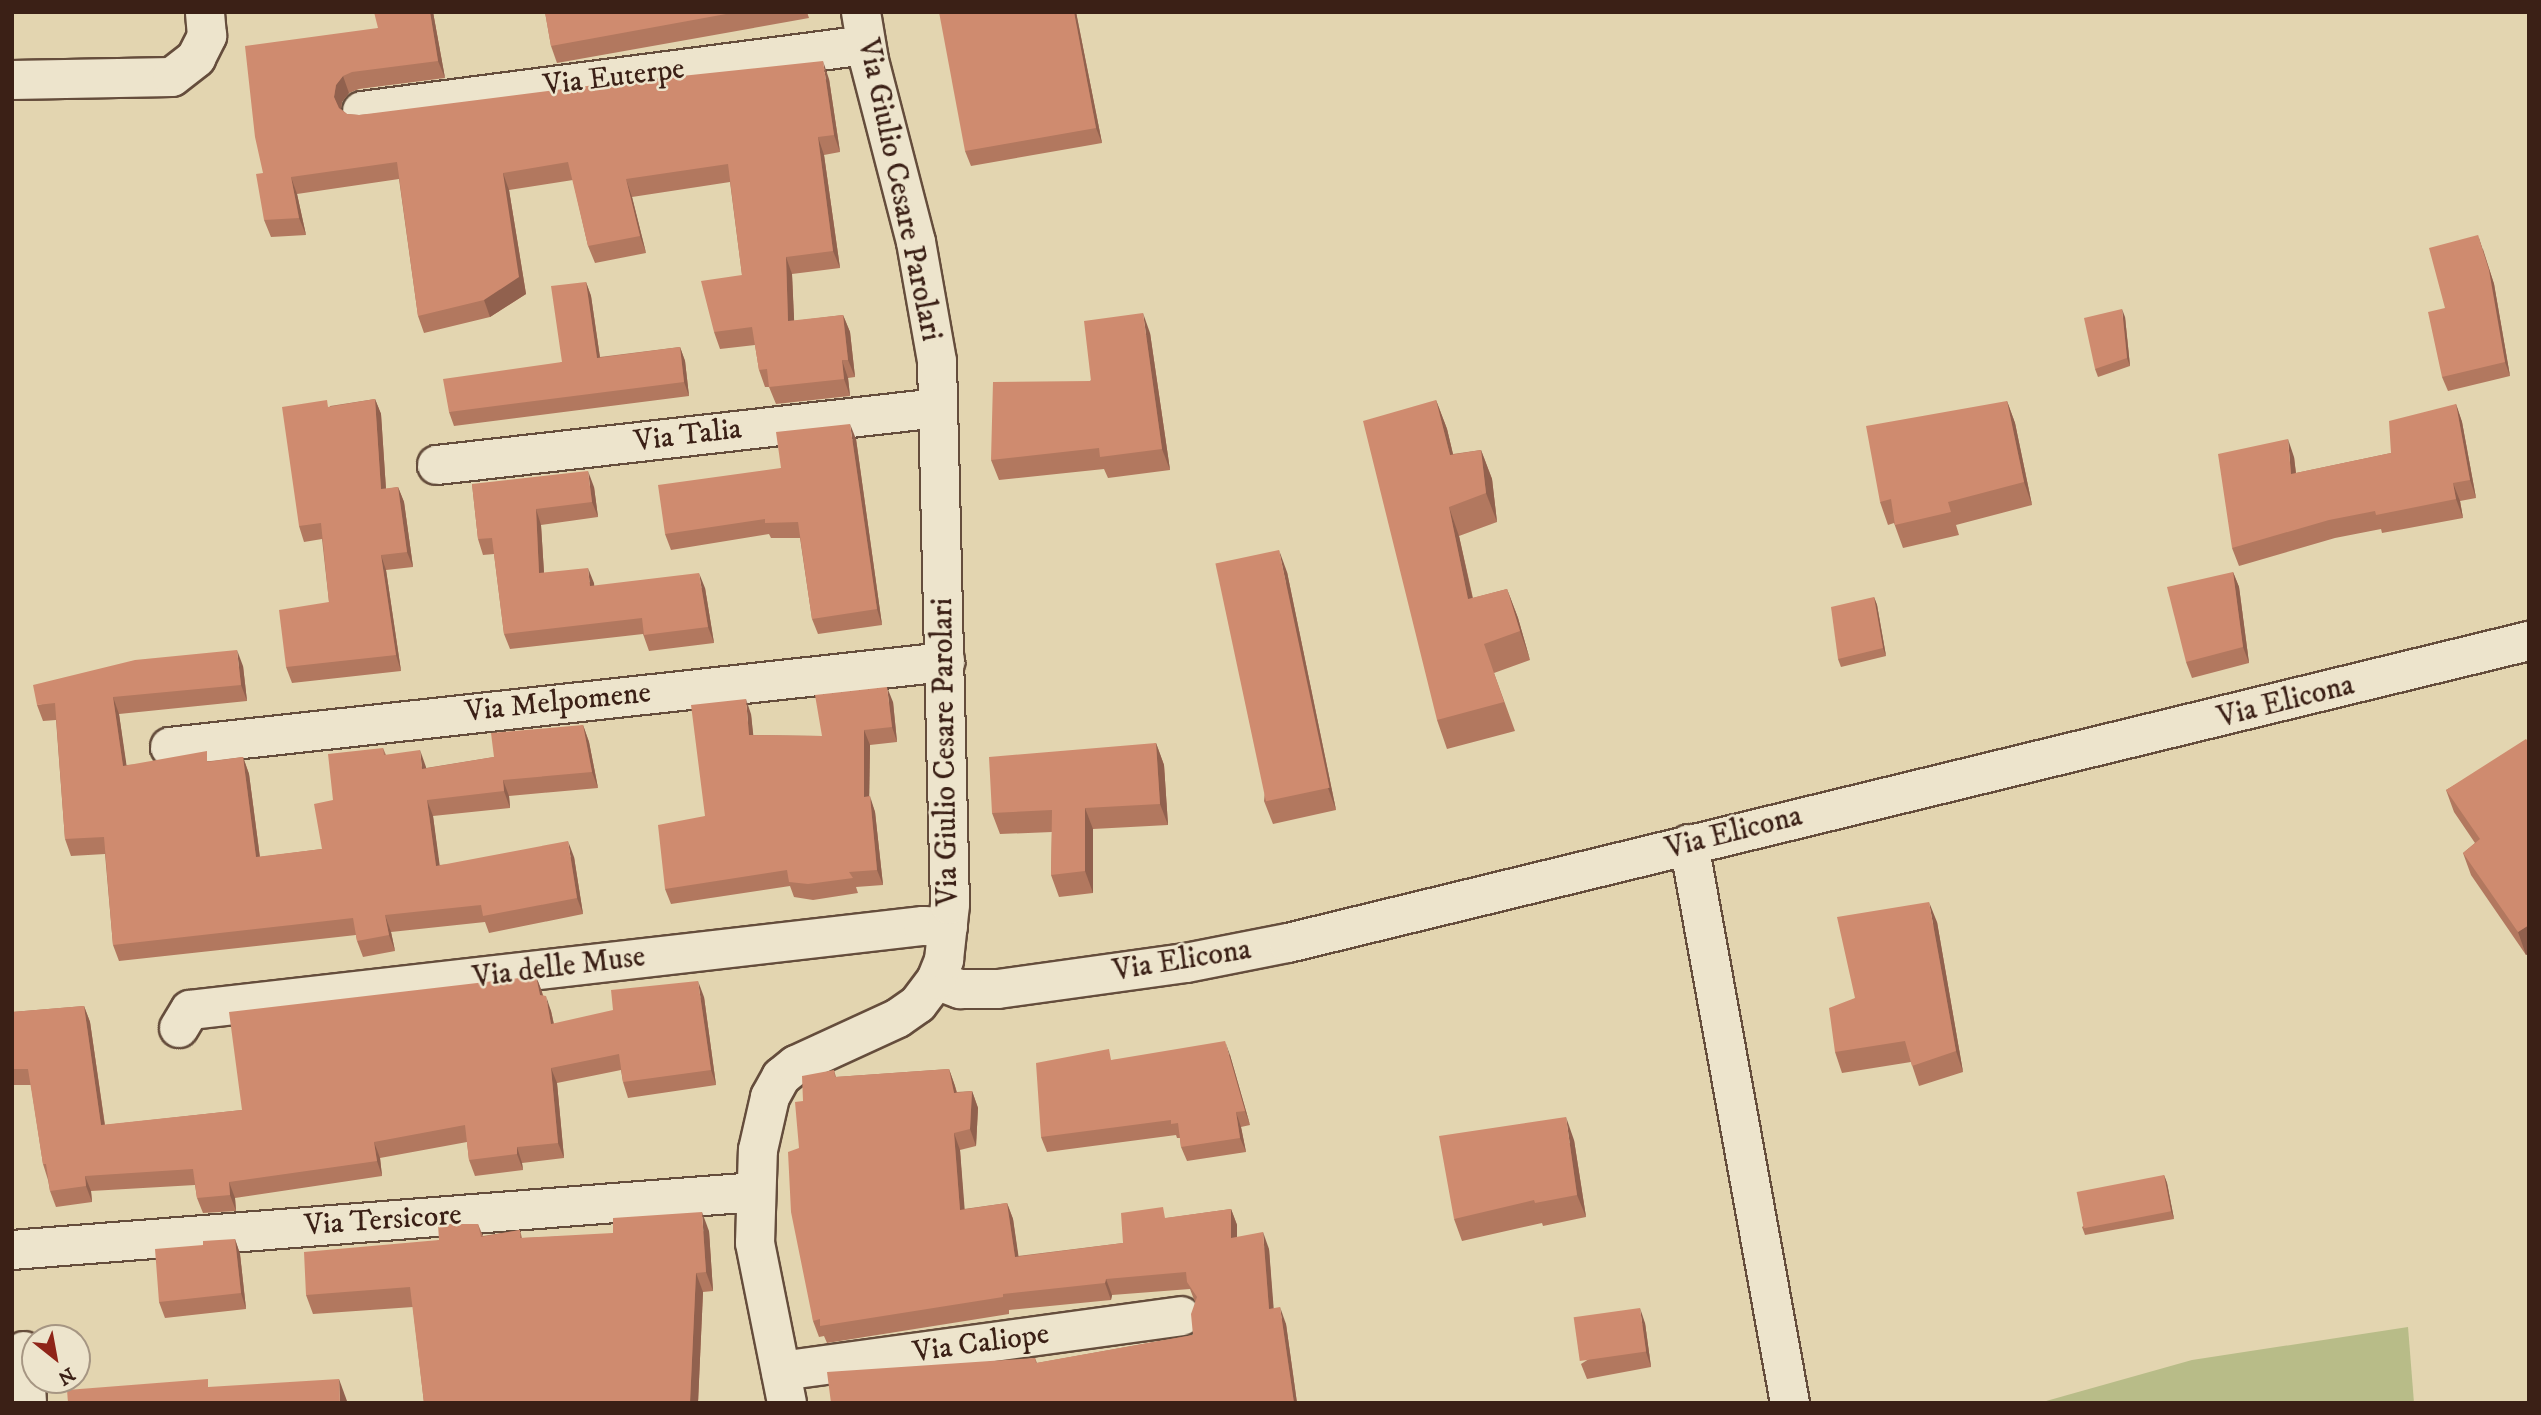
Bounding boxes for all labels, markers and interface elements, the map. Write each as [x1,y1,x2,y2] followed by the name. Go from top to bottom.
[849,36,949,344] street label: Via Giulio Cesare Parolari
[541,51,687,105] street label: Via Euterpe
[632,412,744,460] street label: Via Talia
[925,598,967,906] street label: Via Giulio Cesare Parolari
[2214,668,2358,736] street label: Via Elicona
[463,675,653,731] street label: Via Melpomene
[1662,799,1806,867] street label: Via Elicona
[1110,932,1254,990] street label: Via Elicona
[471,940,647,996] street label: Via delle Muse
[303,1198,463,1244] street label: Via Tersicore
[911,1317,1051,1371] street label: Via Caliope
[21,1324,91,1394] north arrow
[53,1362,79,1390] text: N

